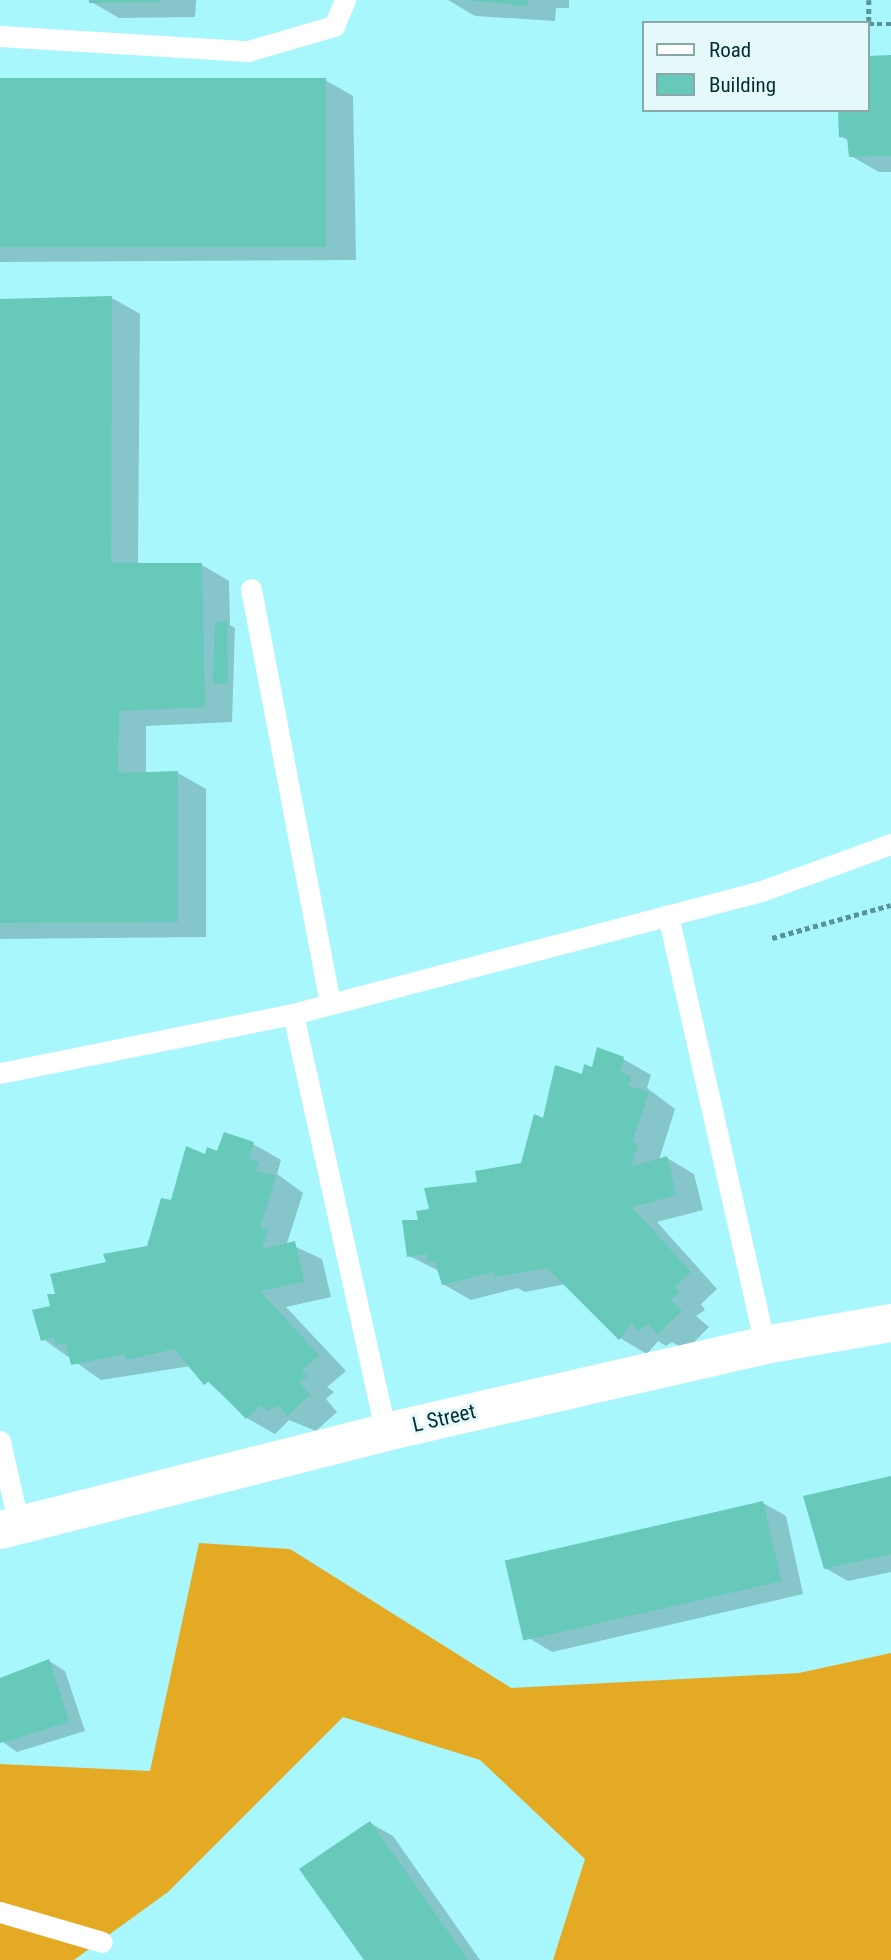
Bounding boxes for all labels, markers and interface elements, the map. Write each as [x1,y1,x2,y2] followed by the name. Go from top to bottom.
[642,21,870,112] legend
[709,38,751,62] text: Road
[709,73,776,97] text: Building
[410,1399,478,1437] street label: L Street

